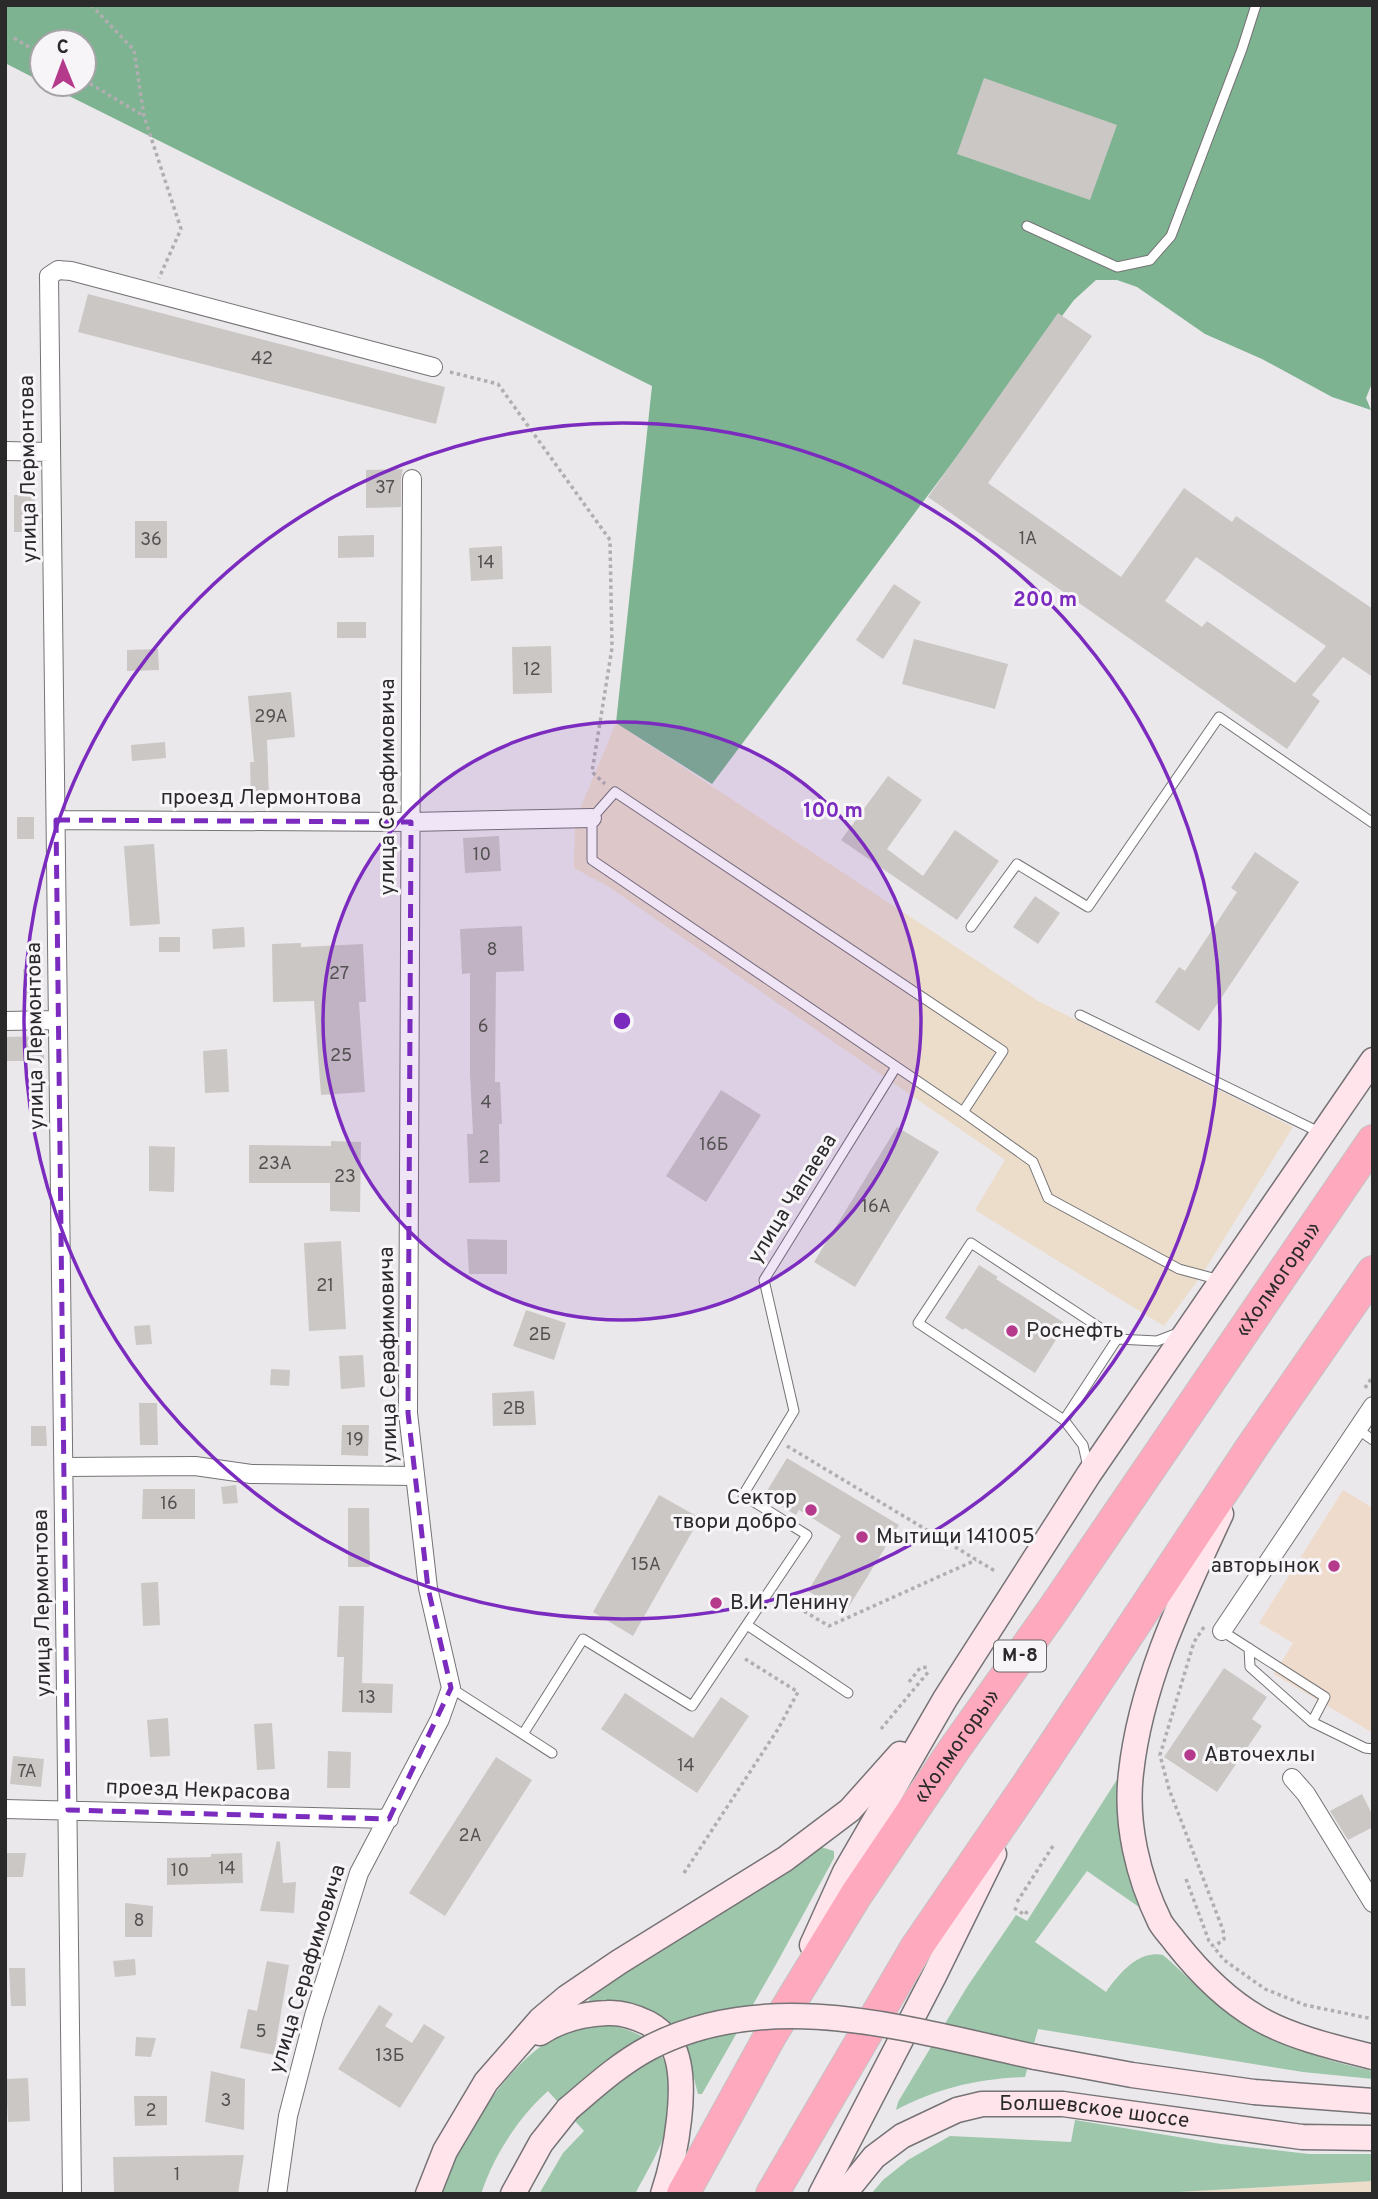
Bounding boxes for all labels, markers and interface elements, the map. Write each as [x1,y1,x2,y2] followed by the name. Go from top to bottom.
[28,28,98,98] north arrow
[56,36,69,60] text: С
[251,348,273,371] house number: 42
[14,375,44,563] street label: улица Лермонтова
[375,477,395,500] house number: 37
[1019,528,1037,551] house number: 1А
[140,529,162,552] house number: 36
[477,552,495,575] house number: 14
[1013,587,1077,614] text: 200 m
[523,659,541,682] house number: 12
[375,678,402,896] street label: улица Серафимовича
[254,706,288,729] house number: 29А
[161,785,361,812] street label: проезд Лермонтова
[803,798,863,825] text: 100 m
[473,844,491,867] house number: 10
[487,939,498,962] house number: 8
[21,942,51,1130] street label: улица Лермонтова
[329,963,349,986] house number: 27
[610,1009,634,1033] centre of rings
[478,1016,488,1039] house number: 6
[330,1045,352,1068] house number: 25
[480,1092,492,1115] house number: 4
[742,1129,844,1269] street label: улица Чапаева
[699,1134,729,1157] house number: 16Б
[478,1147,490,1170] house number: 2
[258,1153,292,1176] house number: 23А
[334,1166,356,1189] house number: 23
[861,1196,891,1219] house number: 16А
[1230,1217,1327,1343] street label: «Холмогоры»
[374,1246,404,1464] street label: улица Серафимовича
[316,1275,334,1298] house number: 21
[1026,1318,1124,1345] place label: Роснефть
[1004,1323,1020,1339] marker: Роснефть
[529,1324,551,1347] house number: 2Б
[503,1398,525,1421] house number: 2В
[346,1429,364,1452] house number: 19
[673,1485,797,1536] place label: Сектор твори добро
[160,1493,178,1516] house number: 16
[803,1502,819,1518] marker: Сектор твори добро
[28,1509,58,1697] street label: улица Лермонтова
[876,1524,1035,1551] place label: Мытищи 141005
[854,1529,870,1545] marker: Мытищи 141005
[1211,1553,1320,1580] place label: авторынок
[631,1554,661,1577] house number: 15А
[1326,1558,1342,1574] marker: авторынок
[730,1590,849,1617] place label: В.И. Ленину
[708,1595,724,1611] marker: В.И. Ленину
[994,1640,1046,1672] road number: М-8
[908,1684,1006,1809] street label: «Холмогоры»
[358,1687,376,1710] house number: 13
[1204,1742,1315,1769] place label: Авточехлы
[1182,1747,1198,1763] marker: Авточехлы
[677,1755,695,1778] house number: 14
[17,1761,37,1784] house number: 7А
[105,1774,291,1808] street label: проезд Некрасова
[458,1825,482,1848] house number: 2А
[218,1858,236,1881] house number: 14
[171,1860,189,1883] house number: 10
[263,1861,353,2077] street label: улица Серафимовича
[134,1910,145,1933] house number: 8
[255,2021,267,2044] house number: 5
[375,2045,405,2068] house number: 13Б
[221,2090,231,2113] house number: 3
[999,2091,1191,2135] street label: Болшевское шоссе
[145,2100,157,2123] house number: 2
[174,2164,180,2187] house number: 1

